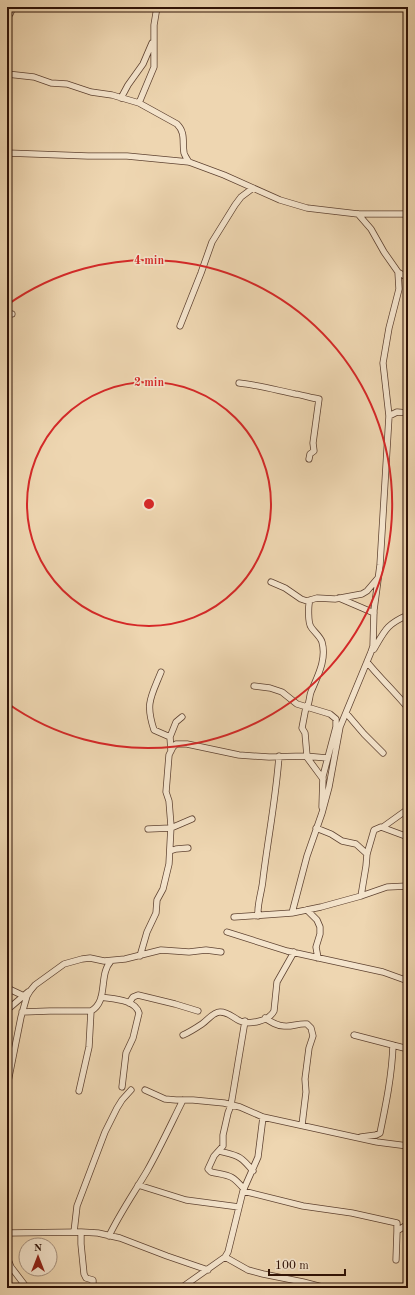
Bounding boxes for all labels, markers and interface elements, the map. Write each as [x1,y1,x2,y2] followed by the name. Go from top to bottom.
[134,255,164,267] text: 4 min
[134,377,164,389] text: 2 min
[142,497,156,511] centre of rings
[18,1237,58,1277] north arrow
[34,1243,43,1254] text: N
[269,1251,345,1277] scale bar
[275,1260,309,1272] text: 100 m

